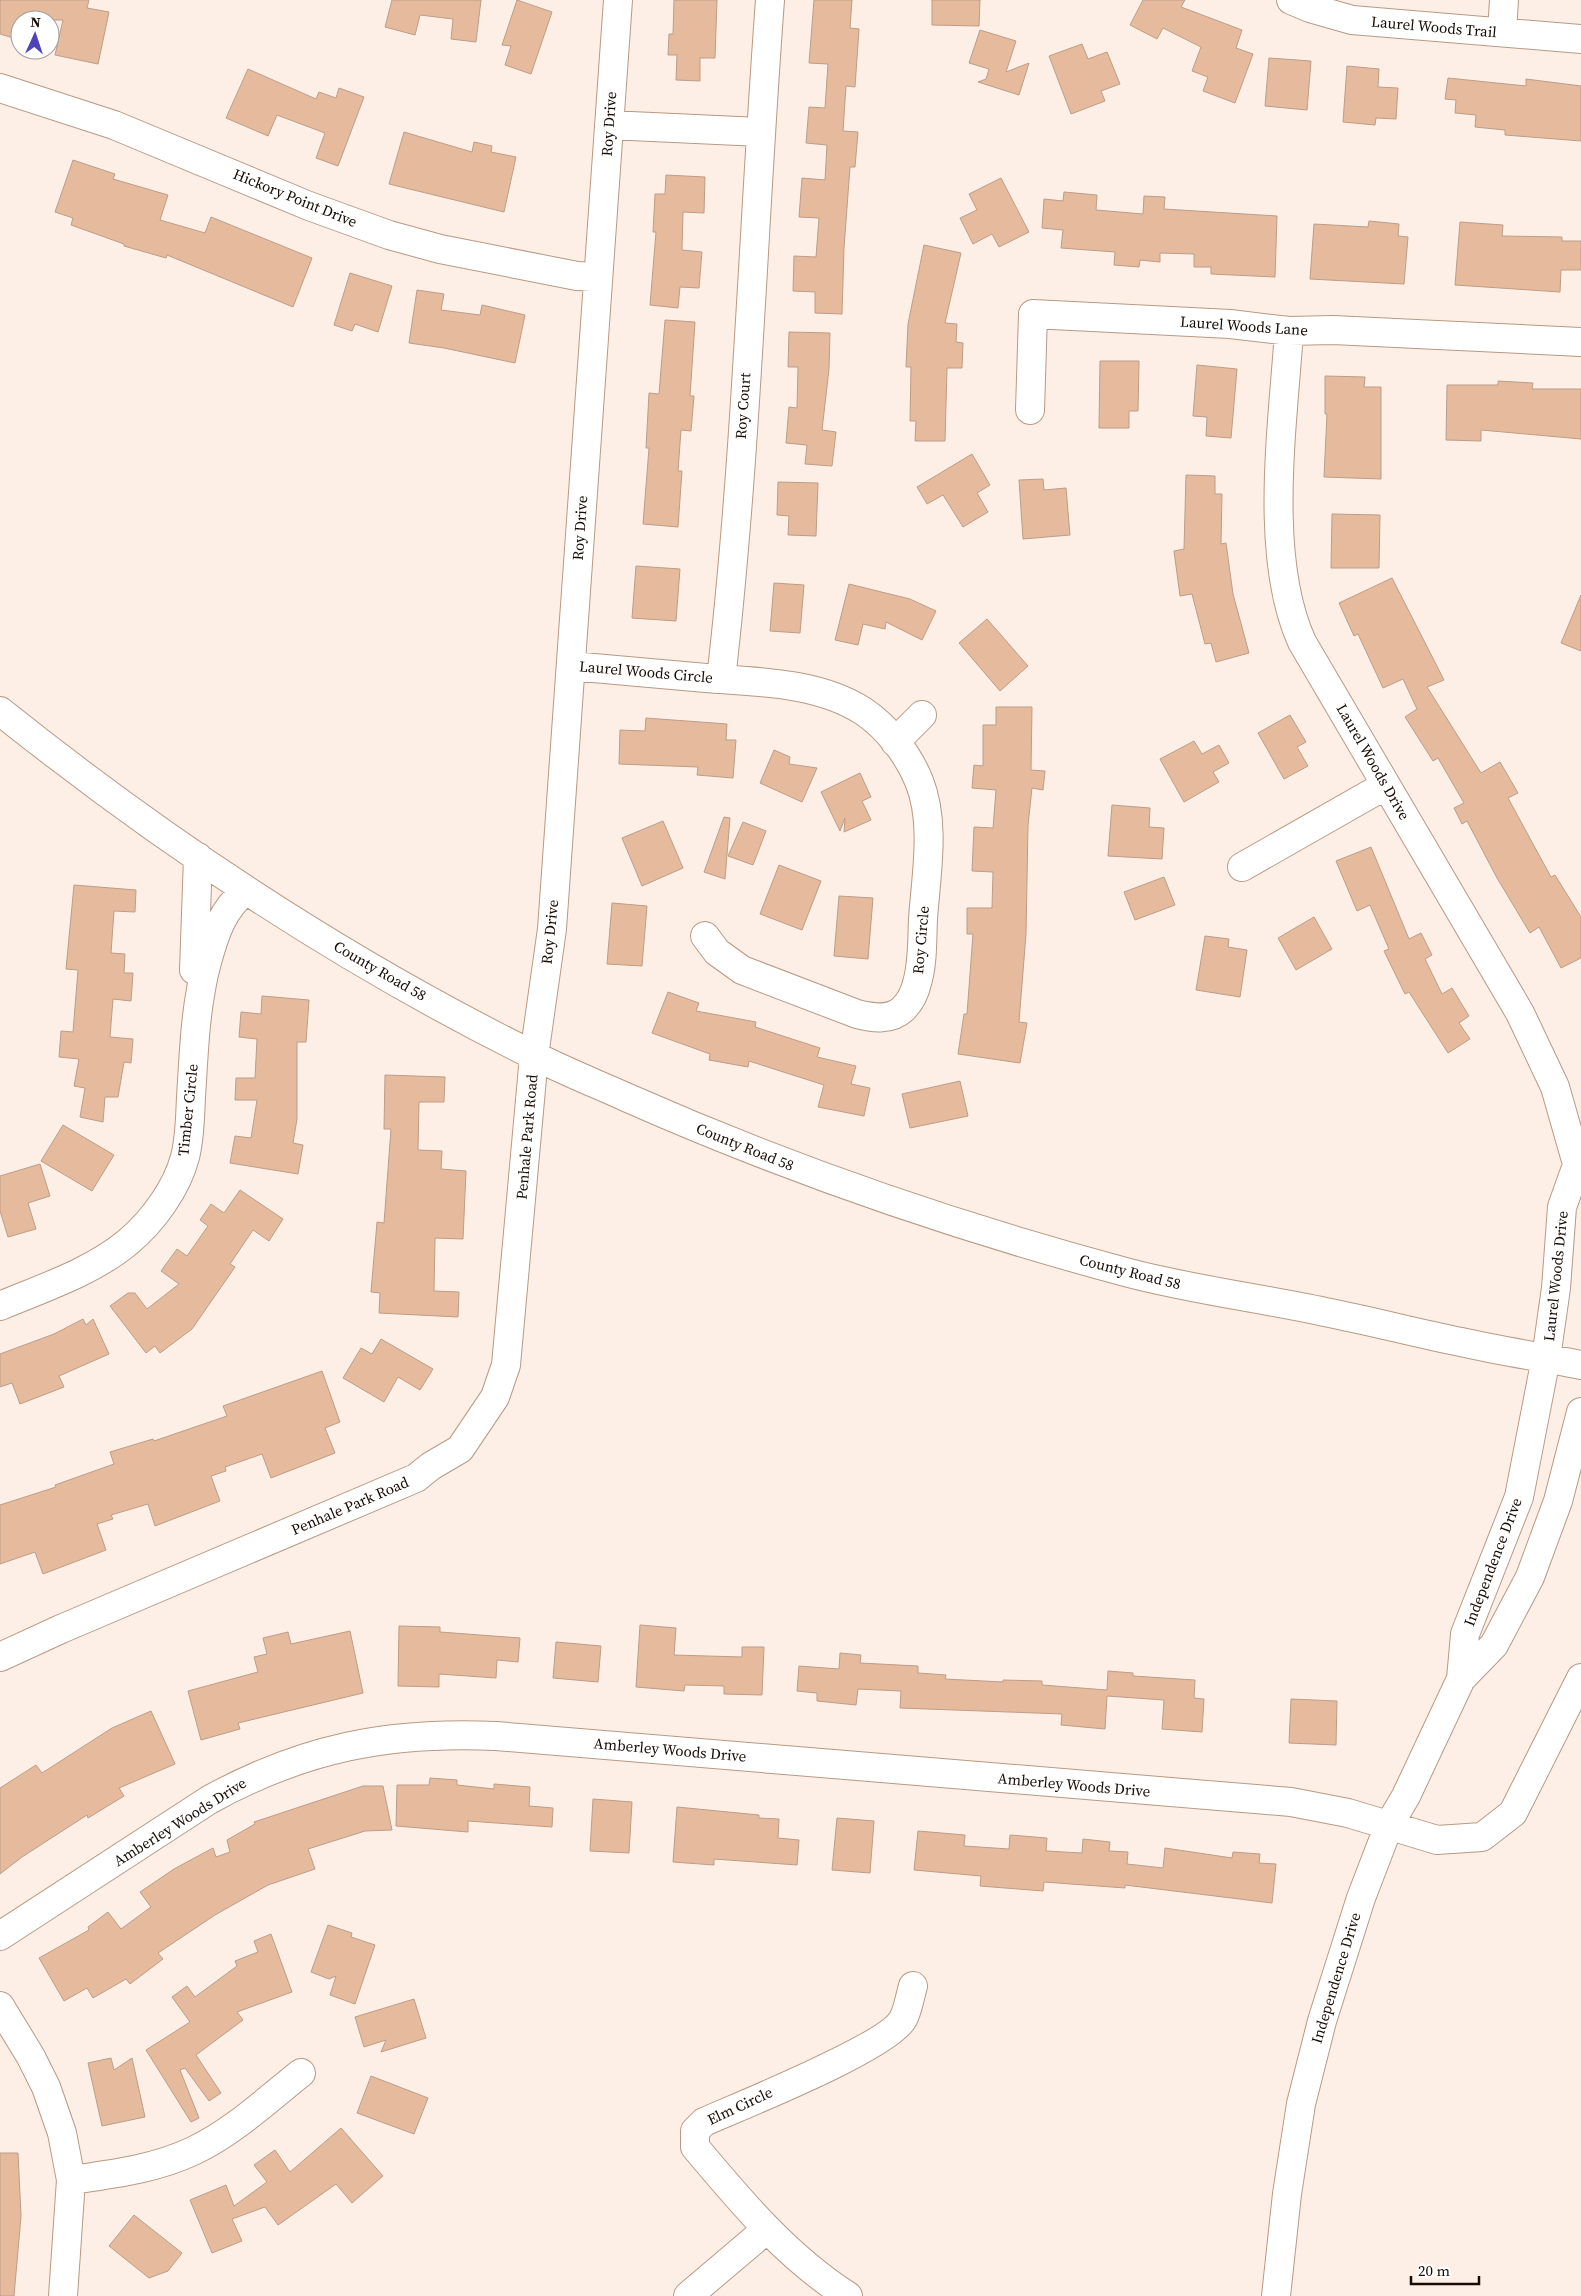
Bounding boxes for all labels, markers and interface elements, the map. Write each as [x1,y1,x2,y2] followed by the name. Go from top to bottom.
[10,10,60,60] north arrow
[1370,11,1498,42] street label: Laurel Woods Trail
[30,12,41,32] text: N
[596,90,621,157] street label: Roy Drive
[230,163,361,232] street label: Hickory Point Drive
[1179,311,1309,340] street label: Laurel Woods Lane
[730,372,755,440] street label: Roy Court
[567,494,592,561] street label: Roy Drive
[578,655,714,688] street label: Laurel Woods Circle
[1332,700,1415,824] street label: Laurel Woods Drive
[536,898,563,965] street label: Roy Drive
[907,905,934,975] street label: Roy Circle
[330,936,430,1006] street label: County Road 58
[172,1062,203,1157] street label: Timber Circle
[511,1073,542,1201] street label: Penhale Park Road
[693,1117,797,1176] street label: County Road 58
[1538,1209,1573,1342] street label: Laurel Woods Drive
[1077,1249,1183,1294] street label: County Road 58
[288,1471,412,1540] street label: Penhale Park Road
[1458,1494,1527,1629] street label: Independence Drive
[593,1732,748,1767] street label: Amberley Woods Drive
[997,1767,1152,1802] street label: Amberley Woods Drive
[109,1772,251,1871] street label: Amberley Woods Drive
[1306,1909,1366,2046] street label: Independence Drive
[704,2081,776,2130] street label: Elm Circle
[1411,2254,1478,2286] scale bar
[1418,2260,1450,2281] text: 20 m

